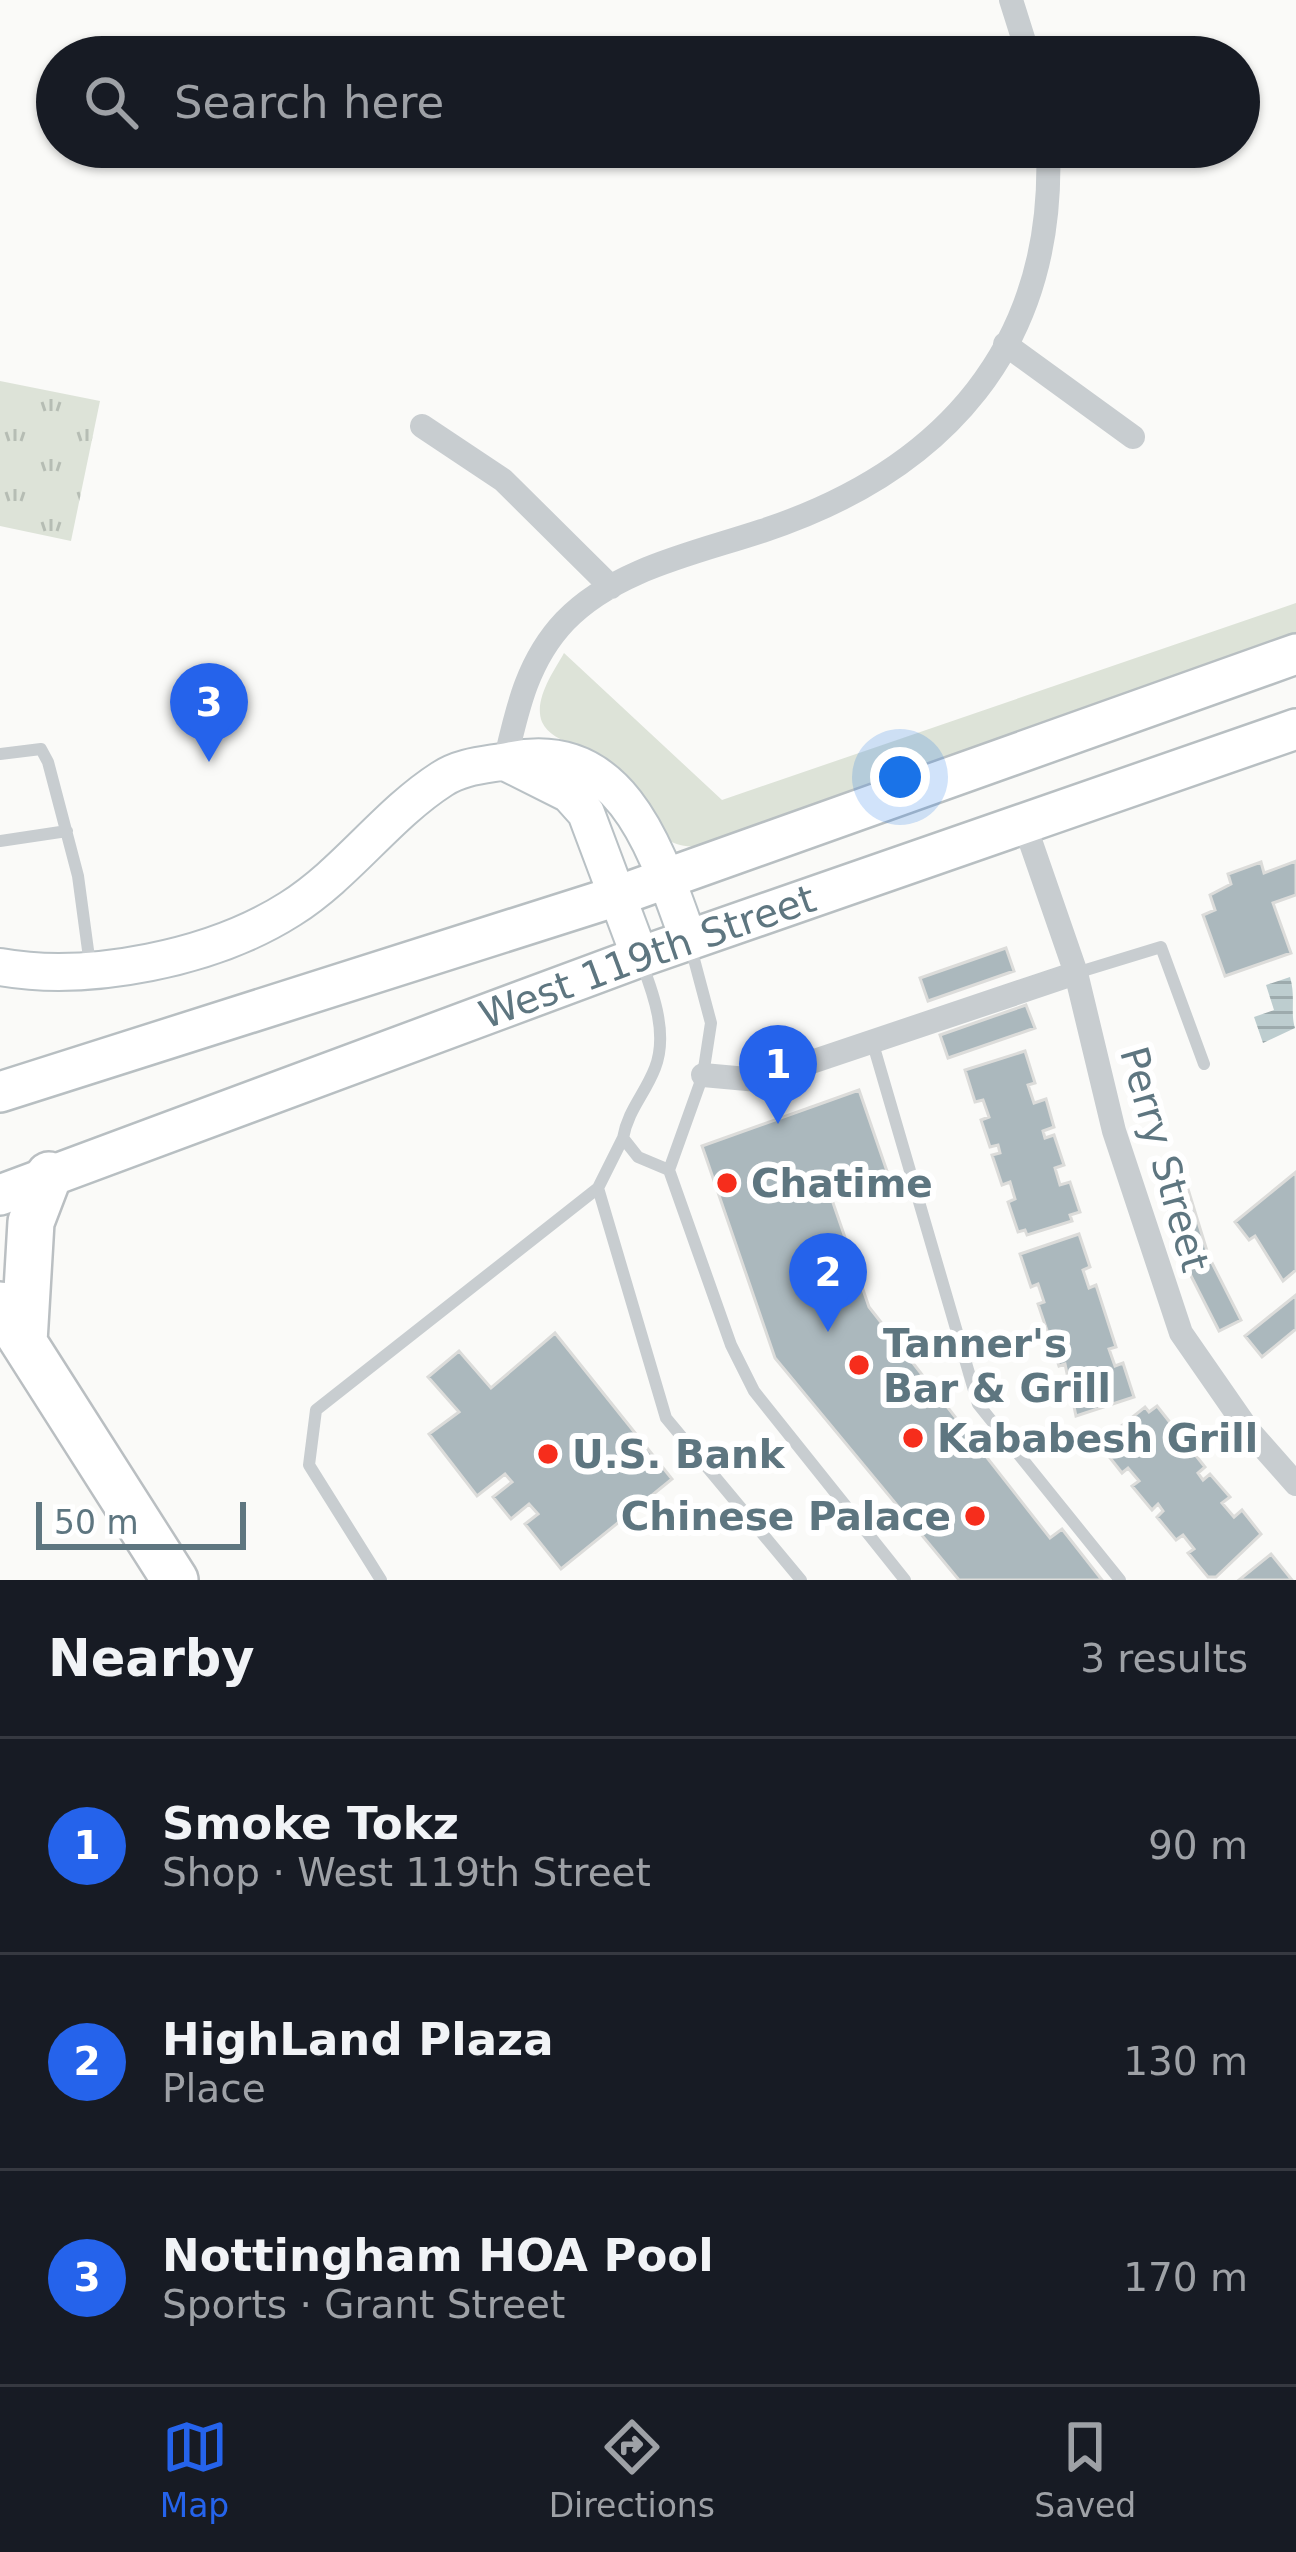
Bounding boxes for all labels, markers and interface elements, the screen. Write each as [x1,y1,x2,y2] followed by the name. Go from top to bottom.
[36,36,1260,168] search box
[78,69,144,135] icon: search
[174,76,444,129] text: Search here
[170,663,248,762] pin: 3
[870,747,930,807] your location
[473,876,821,1038] street label: West 119th Street
[739,1025,817,1124] pin: 1
[1111,1042,1218,1277] street label: Perry Street
[751,1161,933,1206] place label: Chatime
[714,1170,740,1196] marker: Chatime
[789,1233,867,1332] pin: 2
[883,1321,1111,1411] place label: Tanner's Bar & Grill
[846,1352,872,1378] marker: Tanner's Bar & Grill
[937,1416,1258,1461] place label: Kababesh Grill
[900,1425,926,1451] marker: Kababesh Grill
[572,1432,786,1477] place label: U.S. Bank
[535,1441,561,1467] marker: U.S. Bank
[621,1494,951,1539] place label: Chinese Palace
[36,1496,246,1549] scale bar
[54,1503,139,1542] text: 50 m
[962,1503,988,1529] marker: Chinese Palace
[48,1629,255,1688] text: Nearby
[1080,1636,1248,1681] text: 3 results
[162,1797,459,1850] text: Smoke Tokz
[73,1823,101,1868] text: 1
[1148,1823,1248,1868] text: 90 m
[162,1850,651,1895] text: Shop · West 119th Street
[162,2013,554,2066] text: HighLand Plaza
[73,2039,101,2084] text: 2
[1123,2039,1248,2084] text: 130 m
[162,2066,266,2111] text: Place
[162,2229,714,2282] text: Nottingham HOA Pool
[73,2255,101,2300] text: 3
[1123,2255,1248,2300] text: 170 m
[162,2282,565,2327] text: Sports · Grant Street
[160,2414,229,2525] tab: Map
[549,2414,715,2525] tab: Directions
[1034,2414,1136,2525] tab: Saved

